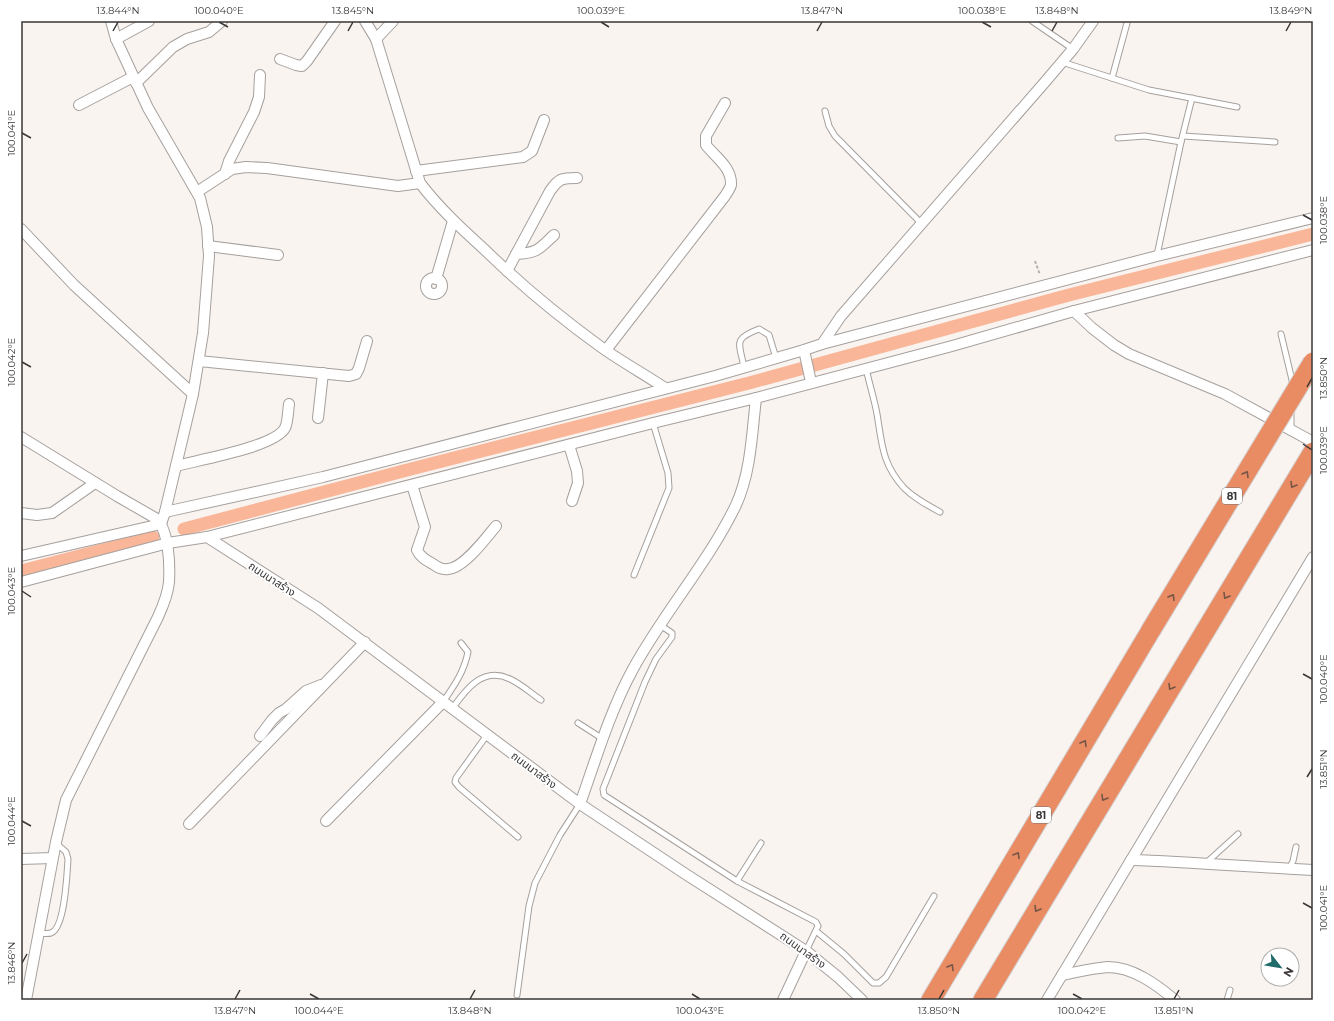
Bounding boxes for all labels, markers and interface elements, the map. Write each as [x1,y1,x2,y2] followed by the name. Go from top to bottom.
[96,4,140,17] text: 13.844°N
[194,4,244,17] text: 100.040°E
[332,4,374,17] text: 13.845°N
[577,4,625,17] text: 100.039°E
[801,4,843,17] text: 13.847°N
[958,4,1006,17] text: 100.038°E
[1035,4,1079,17] text: 13.848°N
[1270,4,1312,17] text: 13.849°N
[5,110,18,156] text: 100.041°E
[1317,196,1330,244] text: 100.038°E
[5,337,18,386] text: 100.042°E
[1317,357,1330,399] text: 13.850°N
[1317,426,1330,474] text: 100.039°E
[1241,471,1248,478] one-way arrow
[1290,481,1298,488] one-way arrow
[1222,488,1242,504] road number: 81
[246,559,298,599] street label: ถนนนาสร้าง
[5,567,18,615] text: 100.043°E
[1223,592,1230,599] one-way arrow
[1167,594,1174,601] one-way arrow
[1317,654,1330,704] text: 100.040°E
[1169,683,1176,690] one-way arrow
[1079,740,1087,747] one-way arrow
[508,748,560,792] street label: ถนนนาสร้าง
[1317,749,1330,789] text: 13.851°N
[1102,794,1109,801] one-way arrow
[5,796,18,846] text: 100.044°E
[1031,807,1051,823] road number: 81
[1013,852,1020,859] one-way arrow
[1317,885,1330,931] text: 100.041°E
[1035,905,1042,912] one-way arrow
[777,929,829,971] street label: ถนนนาสร้าง
[5,942,18,984] text: 13.846°N
[1260,947,1300,987] north arrow
[946,964,953,971] one-way arrow
[1280,965,1297,980] text: N
[214,1004,256,1017] text: 13.847°N
[294,1004,344,1017] text: 100.044°E
[448,1004,492,1017] text: 13.848°N
[676,1004,724,1017] text: 100.043°E
[918,1004,960,1017] text: 13.850°N
[1058,1004,1107,1017] text: 100.042°E
[1154,1004,1194,1017] text: 13.851°N

